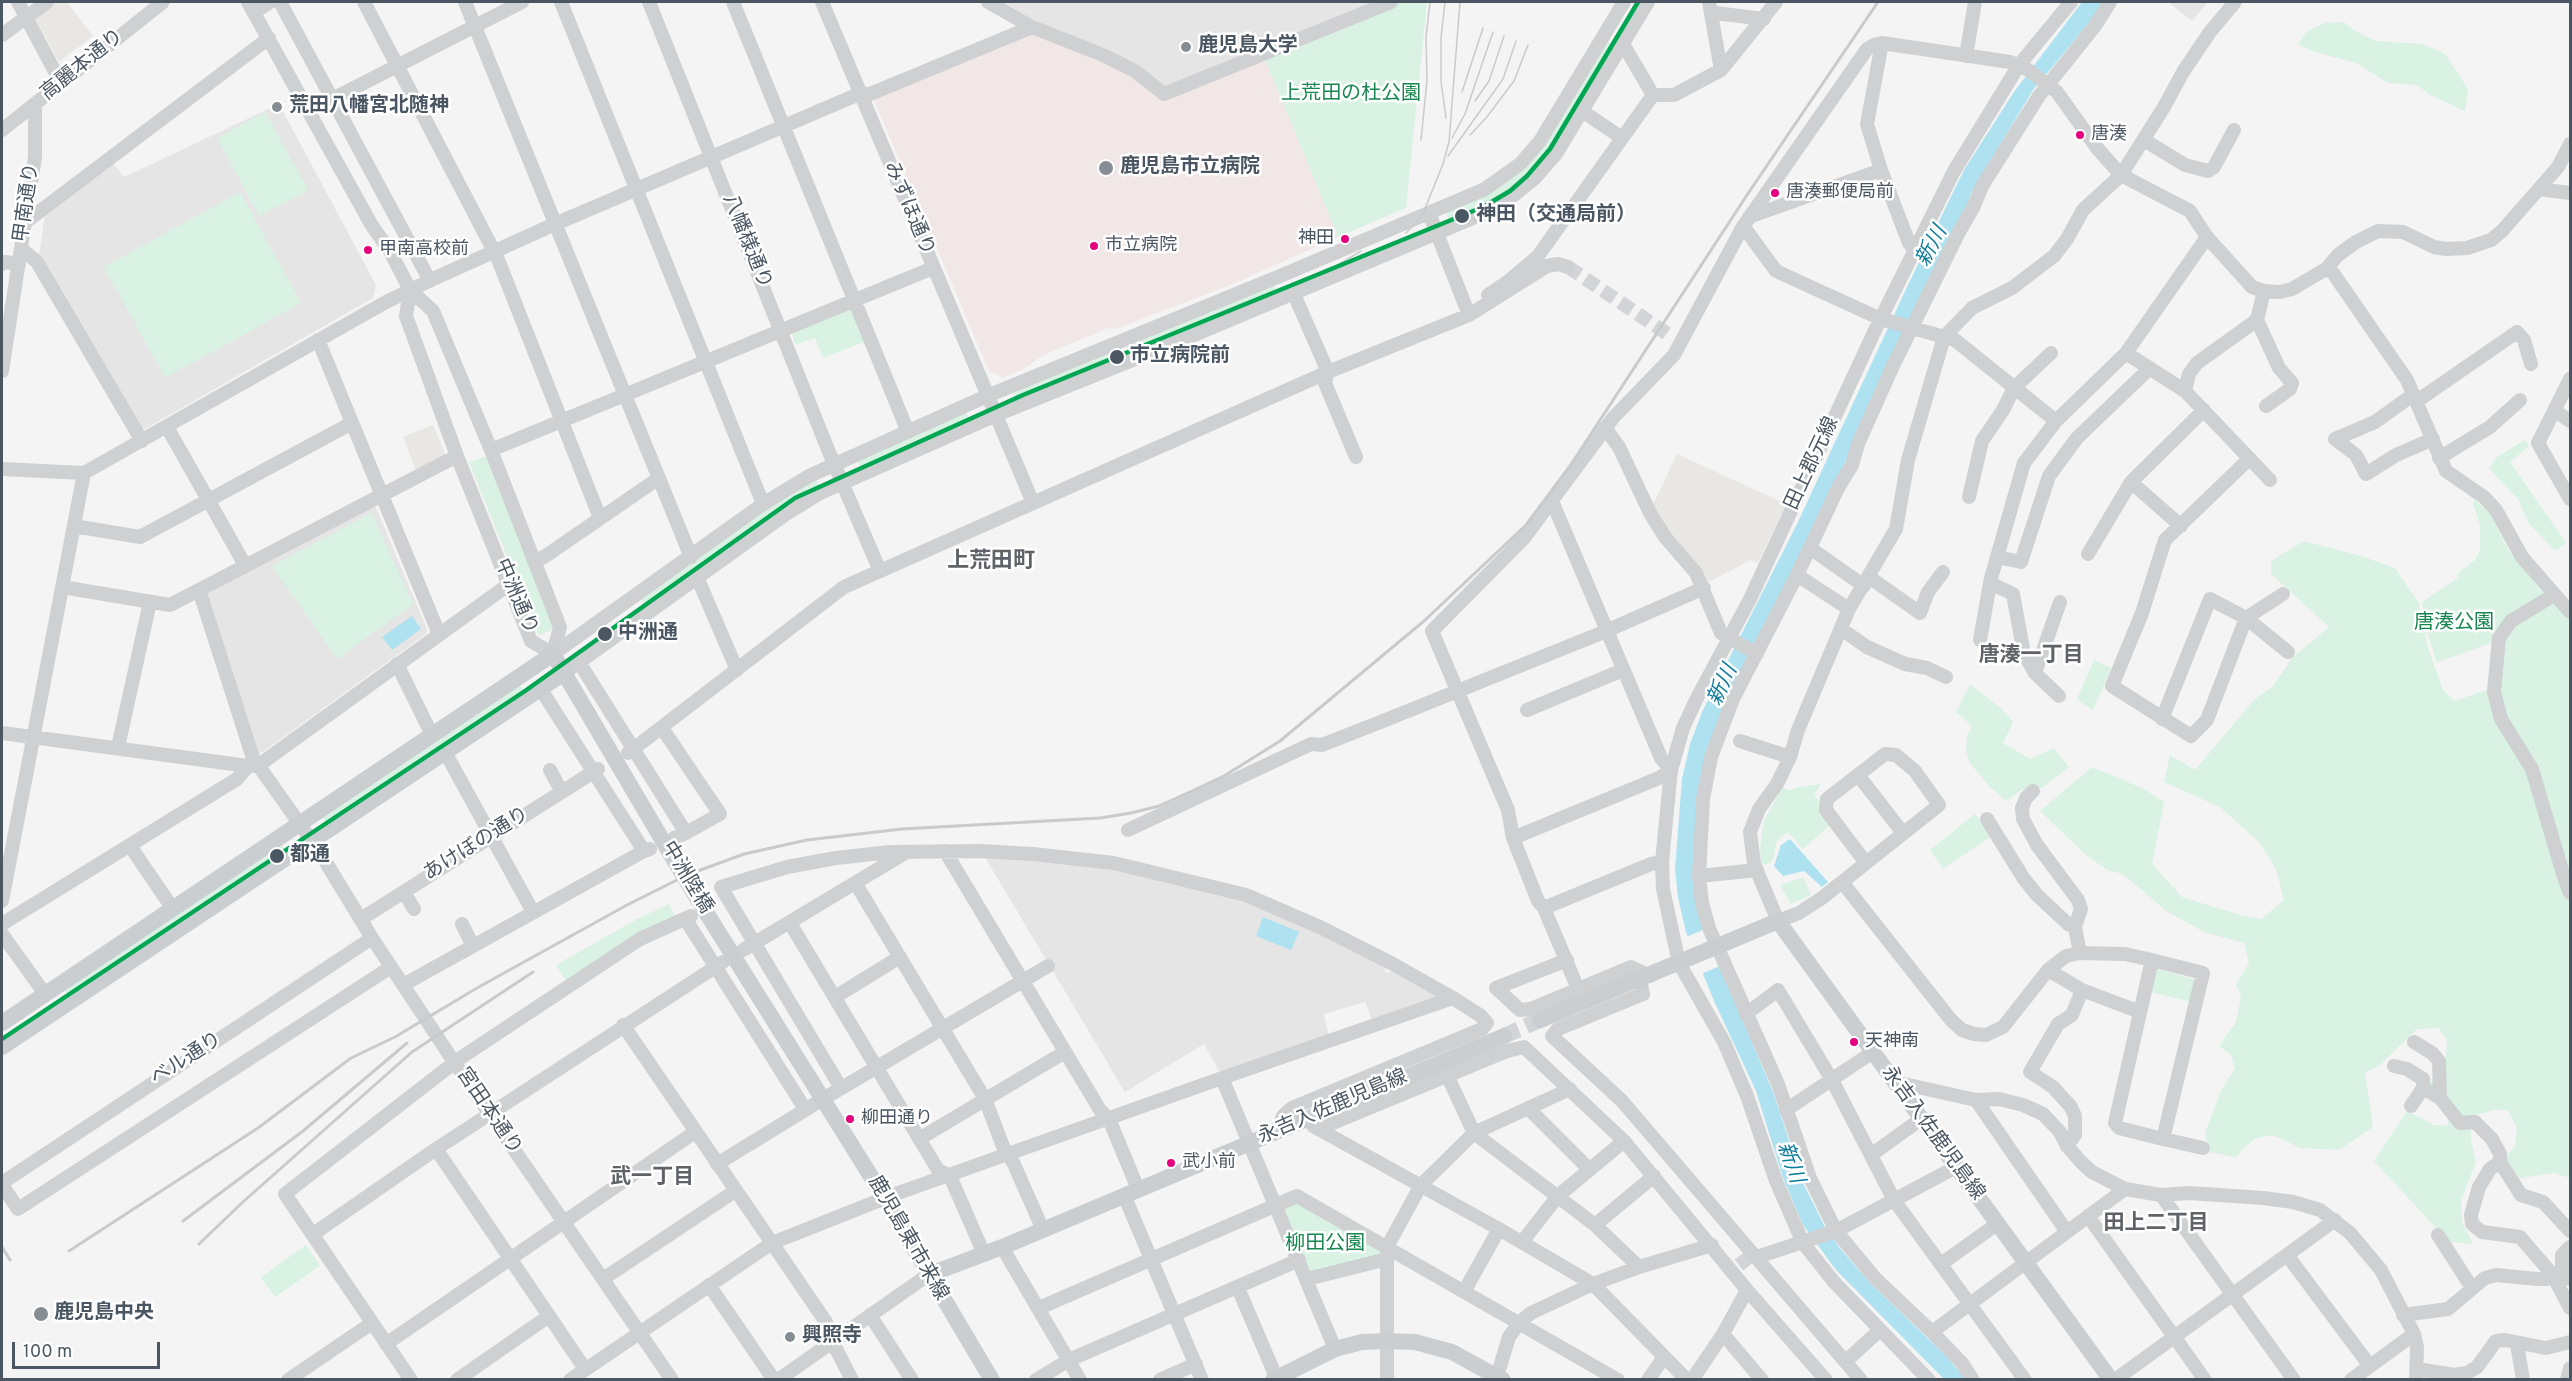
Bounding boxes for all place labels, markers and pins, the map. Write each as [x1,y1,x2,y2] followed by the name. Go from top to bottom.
[1198,35,1298,59] place label: 鹿児島大学
[1179,40,1193,54] marker: 鹿児島大学
[289,95,449,119] place label: 荒田八幡宮北随神
[270,100,284,114] marker: 荒田八幡宮北随神
[2091,124,2127,146] place label: 唐湊
[2074,129,2086,141] marker: 唐湊
[1120,156,1260,180] place label: 鹿児島市立病院
[1097,159,1115,177] marker: 鹿児島市立病院
[1786,182,1894,204] place label: 唐湊郵便局前
[1769,187,1781,199] marker: 唐湊郵便局前
[1476,204,1636,228] place label: 神田（交通局前）
[1453,207,1471,225] marker: 神田（交通局前）
[1298,228,1334,250] place label: 神田
[1339,233,1351,245] marker: 神田
[1105,235,1177,257] place label: 市立病院
[379,239,469,261] place label: 甲南高校前
[1088,240,1100,252] marker: 市立病院
[362,244,374,256] marker: 甲南高校前
[1130,345,1230,369] place label: 市立病院前
[1108,348,1126,366] marker: 市立病院前
[618,622,678,646] place label: 中洲通
[596,625,614,643] marker: 中洲通
[290,844,330,868] place label: 都通
[268,847,286,865] marker: 都通
[1865,1031,1919,1053] place label: 天神南
[1848,1036,1860,1048] marker: 天神南
[861,1108,933,1130] place label: 柳田通り
[844,1113,856,1125] marker: 柳田通り
[1182,1152,1236,1174] place label: 武小前
[1165,1157,1177,1169] marker: 武小前
[54,1302,154,1326] place label: 鹿児島中央
[32,1305,50,1323] marker: 鹿児島中央
[802,1325,862,1349] place label: 興照寺
[783,1330,797,1344] marker: 興照寺

